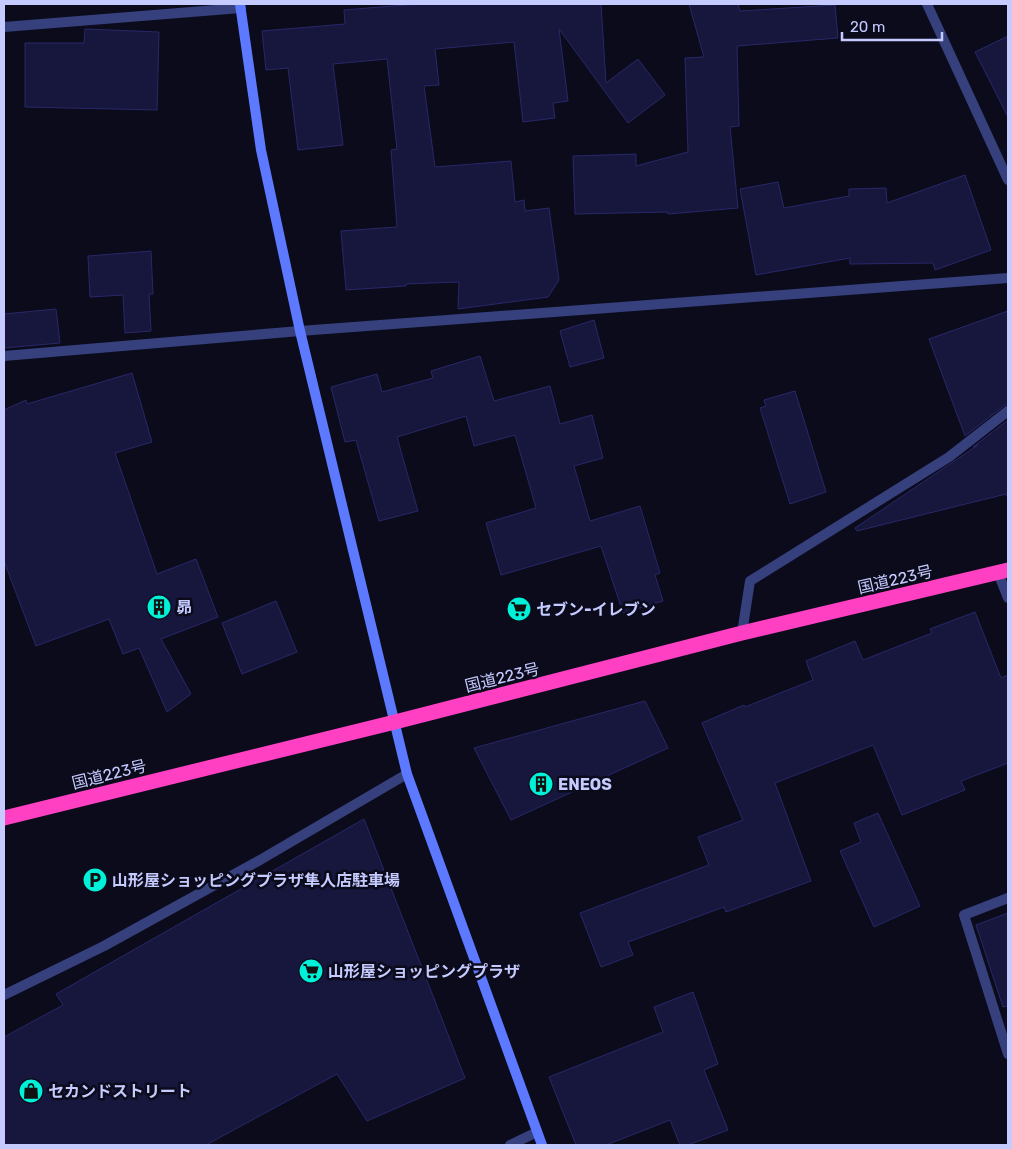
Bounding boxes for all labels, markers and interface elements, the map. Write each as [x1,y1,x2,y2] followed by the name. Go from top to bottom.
[842,10,942,42] scale bar
[850,18,885,36] text: 20 m
[856,562,934,597] street label: 国道223号
[146,594,172,620] building icon: 昴
[506,596,532,622] supermarket icon: セブン-イレブン
[176,598,192,617] place label: 昴
[536,600,656,619] place label: セブン-イレブン
[463,659,541,696] street label: 国道223号
[70,756,148,793] street label: 国道223号
[528,771,554,797] building icon: ENEOS
[558,775,612,794] place label: ENEOS
[82,867,108,893] parking icon: 山形屋ショッピングプラザ隼人店駐車場
[112,871,400,890] place label: 山形屋ショッピングプラザ隼人店駐車場
[298,958,324,984] supermarket icon: 山形屋ショッピングプラザ
[328,962,520,981] place label: 山形屋ショッピングプラザ
[18,1078,44,1104] shop icon: セカンドストリート
[48,1082,192,1101] place label: セカンドストリート

